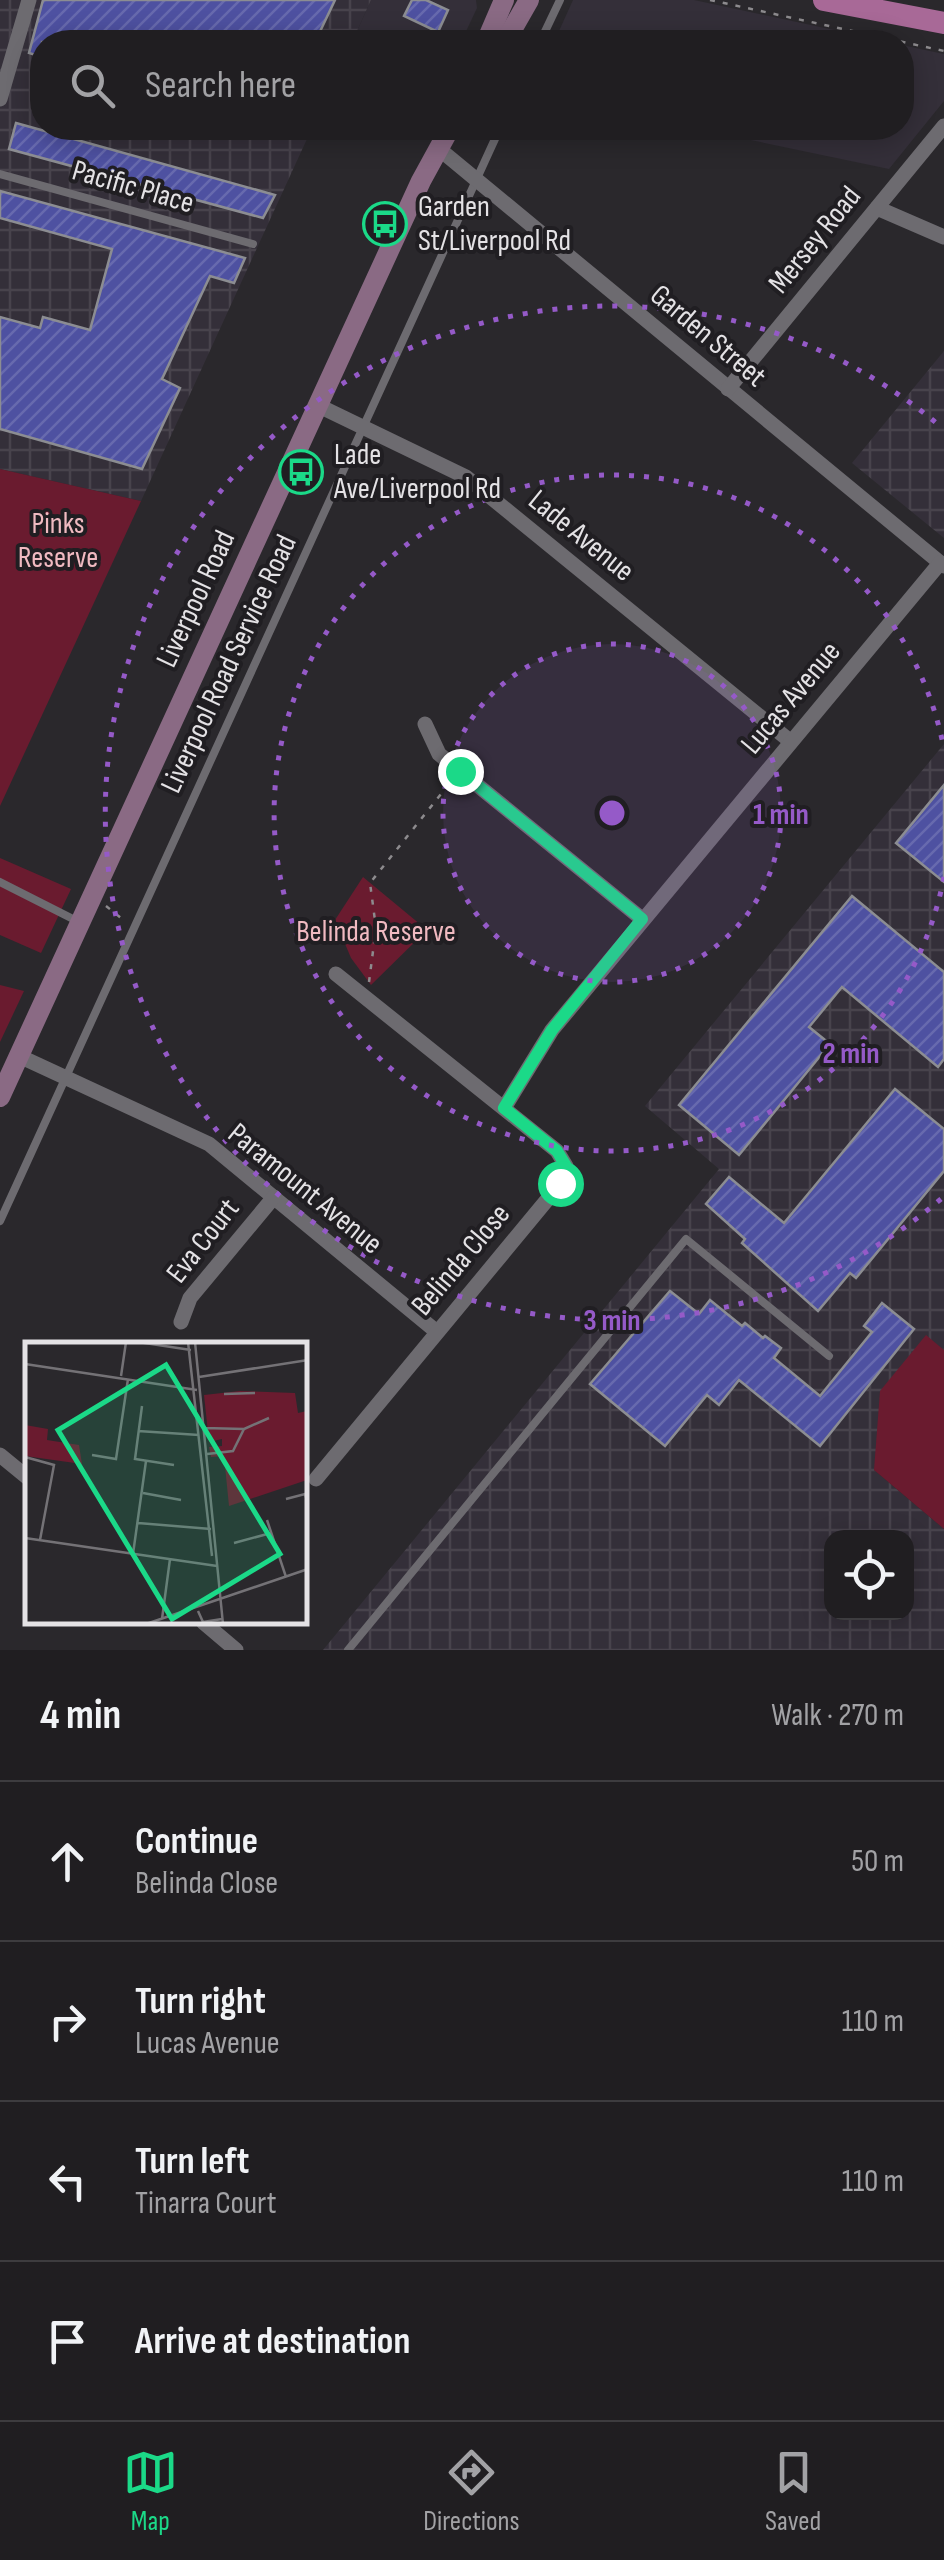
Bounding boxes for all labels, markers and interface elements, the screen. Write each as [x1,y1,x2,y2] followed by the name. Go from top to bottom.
[30,30,914,140] search box
[65,58,120,113] icon: search
[145,63,296,108] text: Search here
[68,152,198,222] street label: Pacific Place
[761,179,869,301] street label: Mersey Road
[418,189,571,259] place label: Garden St/Liverpool Rd
[362,201,408,247] bus stop icon: Garden St/Liverpool Rd
[643,277,773,395] street label: Garden Street
[333,437,501,507] place label: Lade Ave/Liverpool Rd
[278,449,324,495] bus stop icon: Lade Ave/Liverpool Rd
[521,483,641,589] street label: Lade Avenue
[18,506,98,576] park label: Pinks Reserve
[149,525,243,673] street label: Liverpool Road
[153,529,305,799] street label: Liverpool Road Service Road
[734,634,848,762] street label: Lucas Avenue
[438,749,484,795] route end
[594,795,630,831] centre of rings
[753,797,809,833] text: 1 min
[296,914,456,950] park label: Belinda Reserve
[822,1036,880,1072] text: 2 min
[221,1116,389,1262] street label: Paramount Avenue
[538,1161,584,1207] route start
[159,1192,247,1290] street label: Eva Court
[404,1197,518,1323] street label: Belinda Close
[583,1303,641,1339] text: 3 min
[25,1342,308,1625] inset map
[824,1530,914,1620] map controls
[824,1530,914,1620] button: locate
[40,1690,121,1741] text: 4 min
[771,1696,904,1735] text: Walk · 270 m
[135,1819,258,1864] text: Continue
[40,1834,95,1889] icon: ahead
[851,1842,904,1881] text: 50 m
[135,1864,278,1903] text: Belinda Close
[135,1979,266,2024] text: Turn right
[40,1994,95,2049] icon: right
[842,2002,904,2041] text: 110 m
[135,2024,280,2063] text: Lucas Avenue
[135,2139,249,2184] text: Turn left
[40,2154,95,2209] icon: left
[842,2162,904,2201] text: 110 m
[135,2184,276,2223] text: Tinarra Court
[40,2314,95,2369] icon: arrive
[135,2319,410,2364] text: Arrive at destination
[123,2445,178,2538] tab: Map
[423,2445,520,2538] tab: Directions
[765,2445,821,2538] tab: Saved

